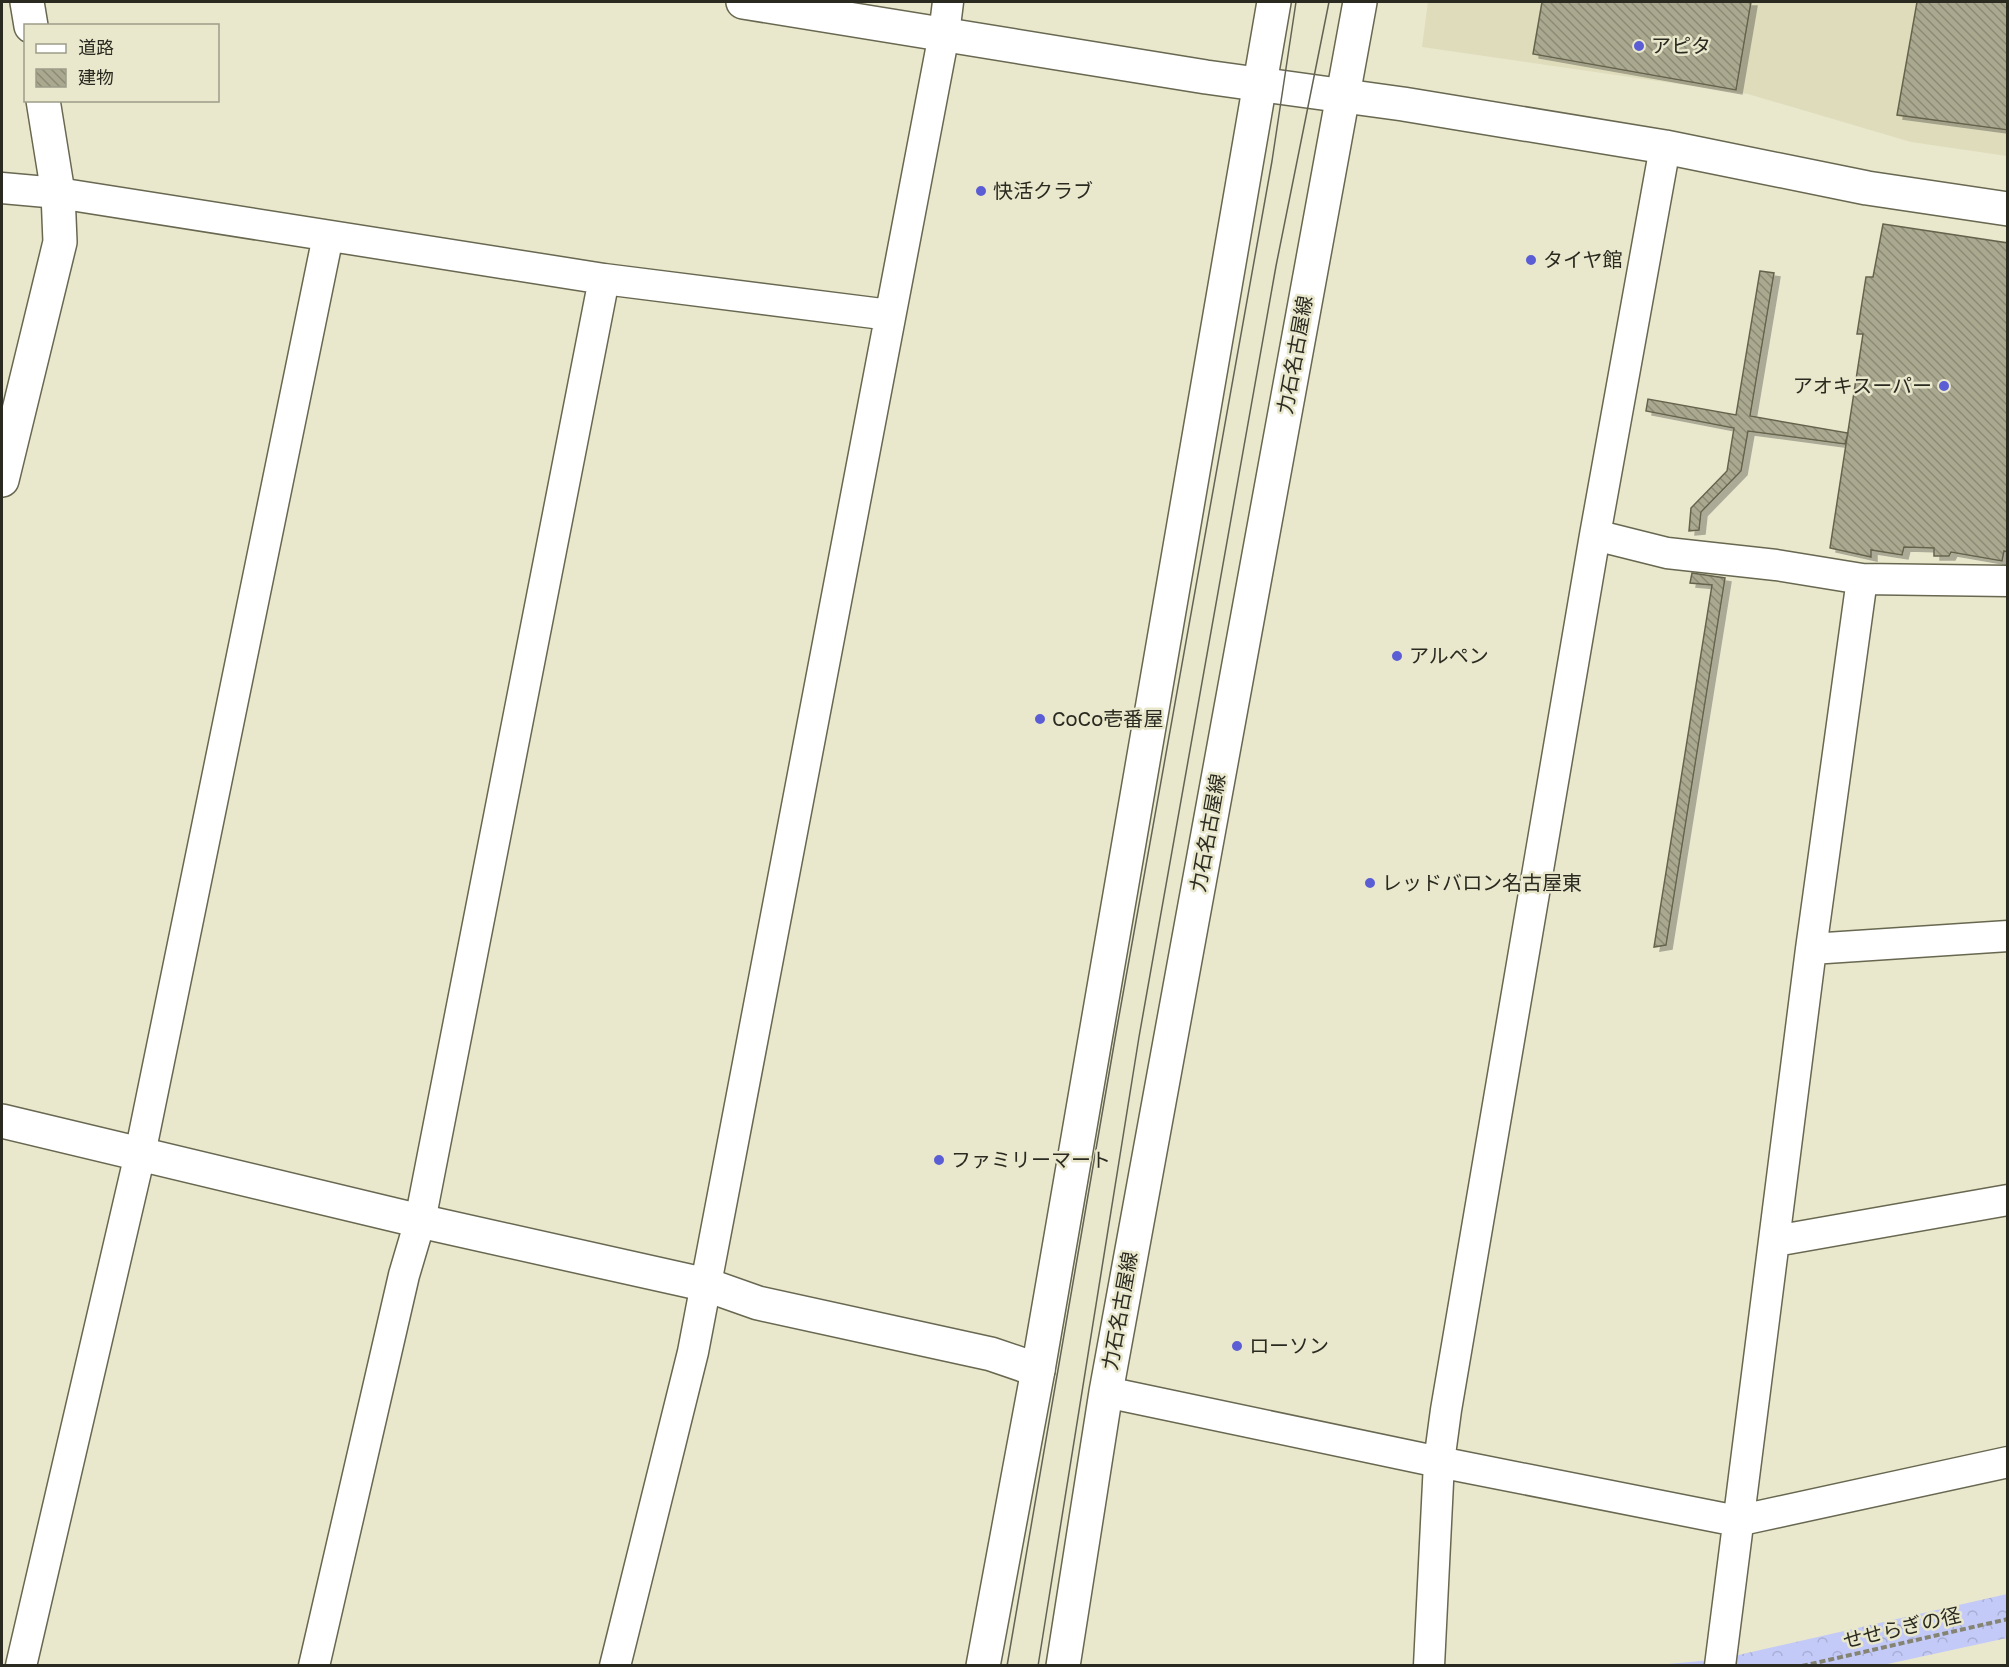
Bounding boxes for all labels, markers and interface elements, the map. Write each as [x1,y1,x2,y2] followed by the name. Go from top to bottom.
[24,24,219,102] legend
[1651,33,1711,57] place label: アピタ
[78,36,114,58] text: 道路
[1632,39,1646,53] marker: アピタ
[78,66,114,88] text: 建物
[993,178,1093,202] place label: 快活クラブ
[974,184,988,198] marker: 快活クラブ
[1543,247,1622,271] place label: タイヤ館
[1524,253,1538,267] marker: タイヤ館
[1272,294,1316,416] street label: 力石名古屋線
[1793,373,1932,397] place label: アオキスーパー
[1937,379,1951,393] marker: アオキスーパー
[1409,643,1489,667] place label: アルペン
[1390,649,1404,663] marker: アルペン
[1052,706,1163,730] place label: CoCo壱番屋
[1033,712,1047,726] marker: CoCo壱番屋
[1185,772,1229,894] street label: 力石名古屋線
[1382,870,1582,894] place label: レッドバロン名古屋東
[1363,876,1377,890] marker: レッドバロン名古屋東
[951,1147,1111,1171] place label: ファミリーマート
[932,1153,946,1167] marker: ファミリーマート
[1097,1250,1141,1372] street label: 力石名古屋線
[1249,1333,1329,1357] place label: ローソン
[1230,1339,1244,1353] marker: ローソン
[1841,1602,1963,1652] street label: せせらぎの径

